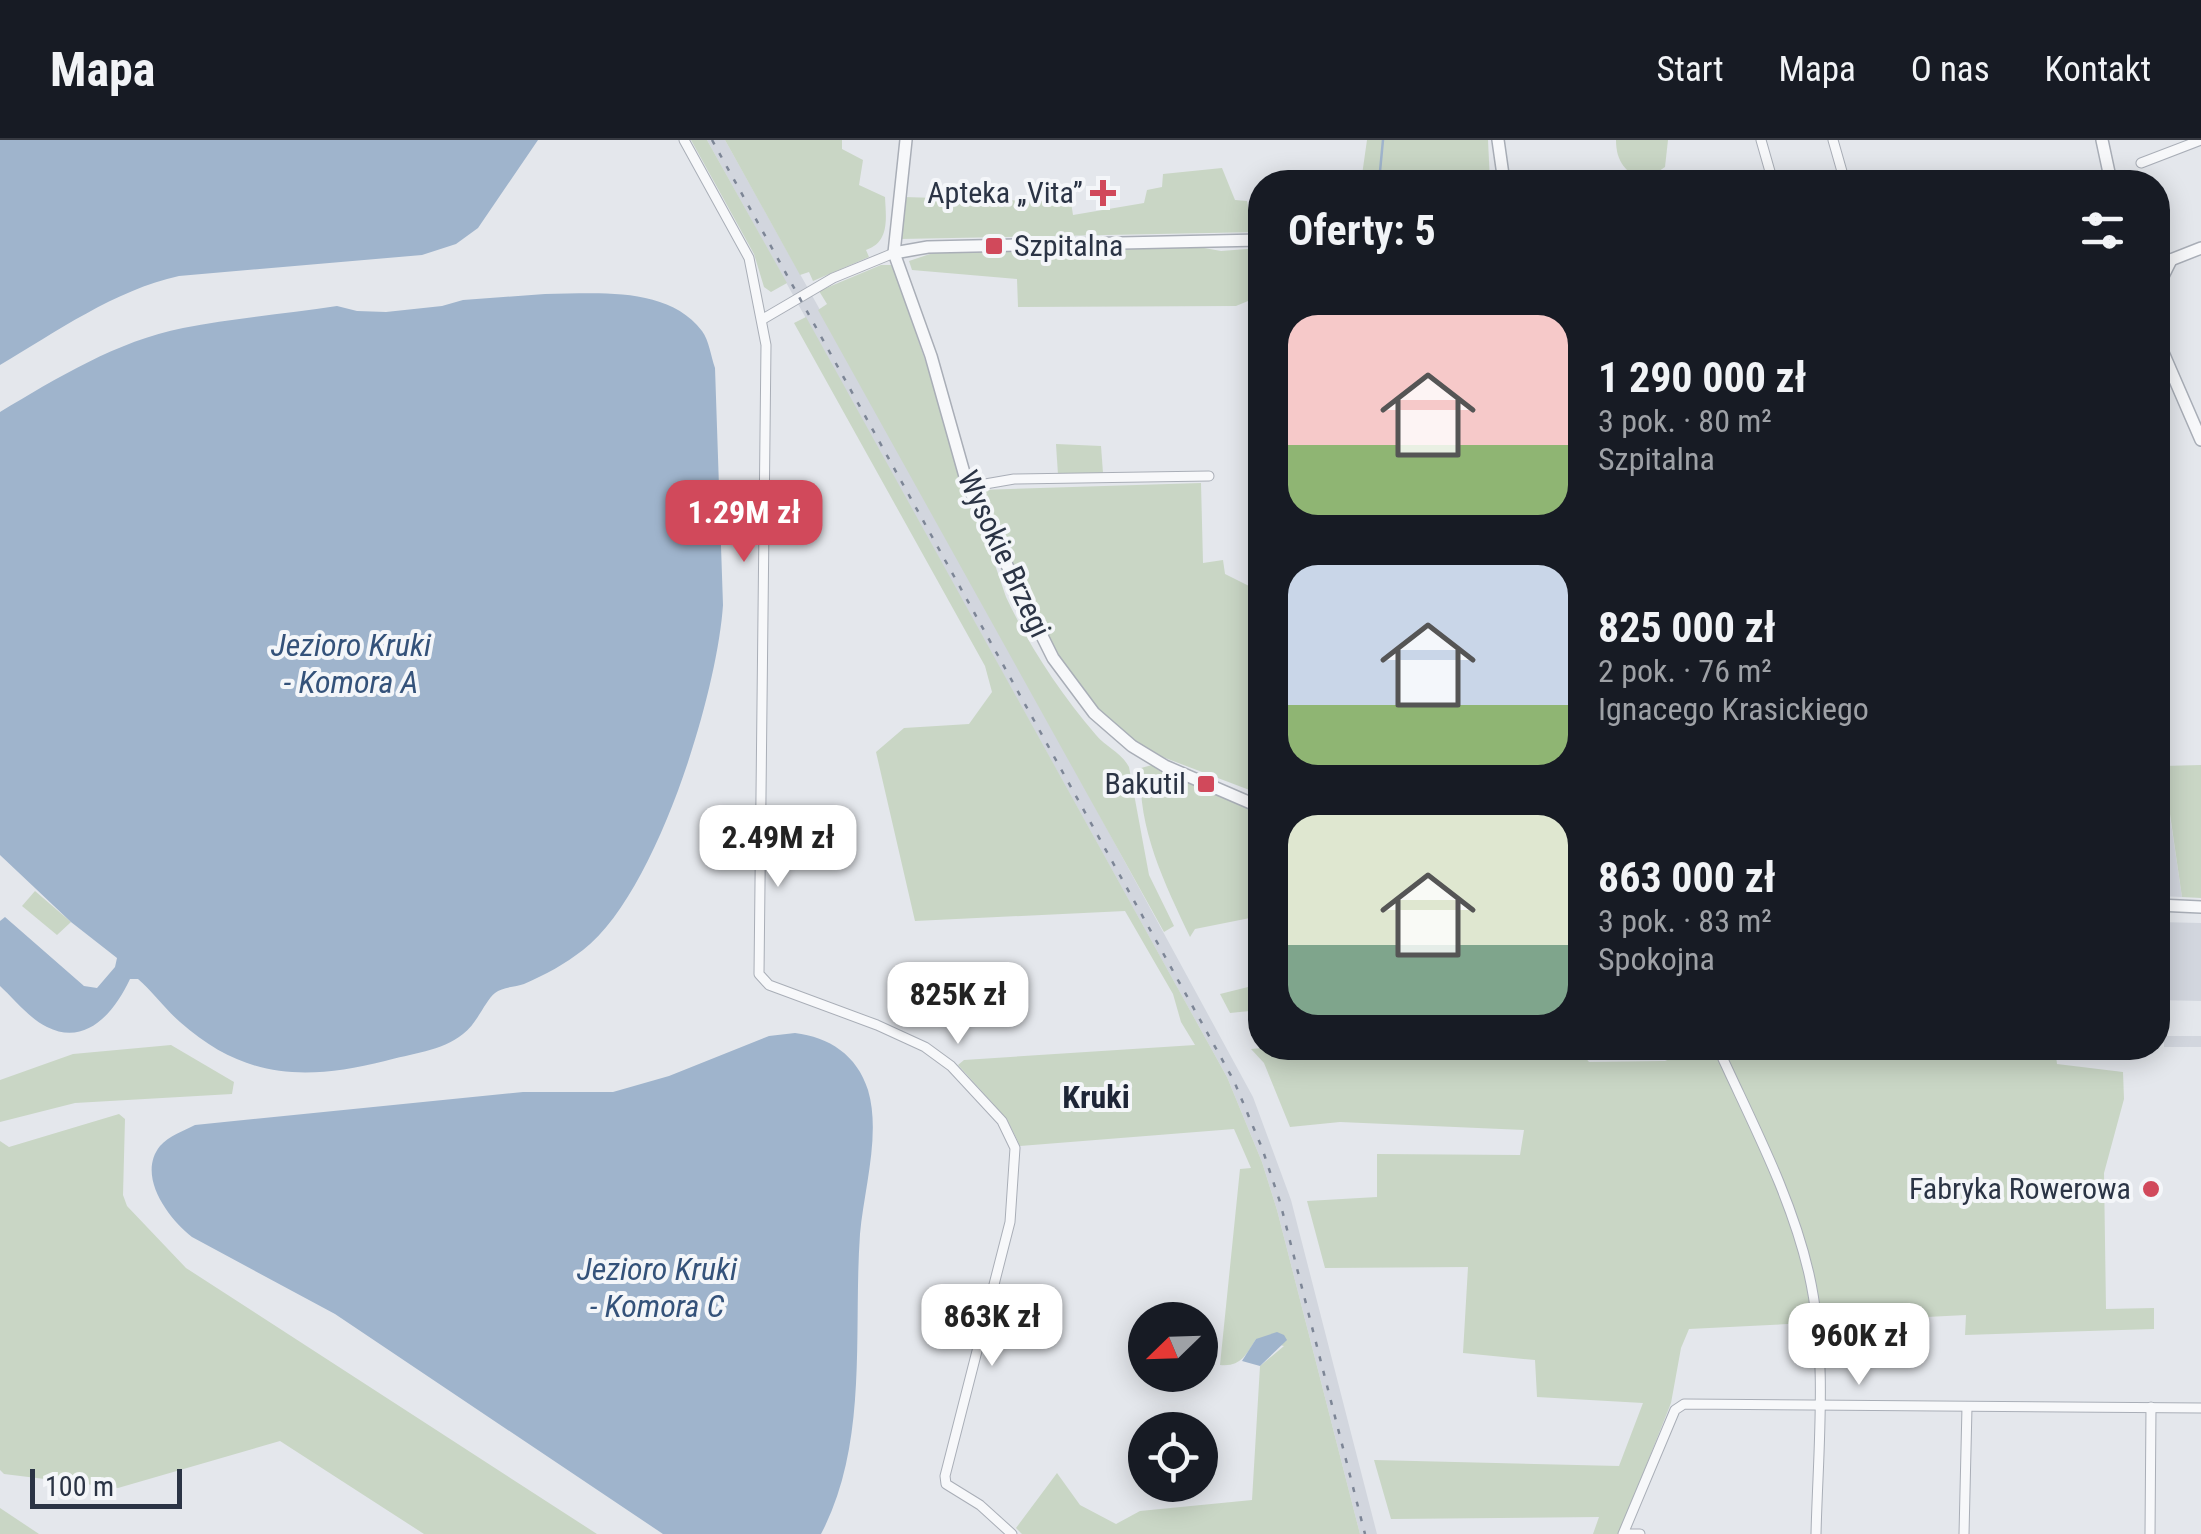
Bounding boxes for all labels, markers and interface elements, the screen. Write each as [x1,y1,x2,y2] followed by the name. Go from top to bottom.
[50,41,155,98] text: Mapa
[1656,49,1724,90] text: Start
[1779,49,1856,90] text: Mapa
[1911,49,1990,90] text: O nas
[2045,49,2151,90] text: Kontakt
[927,175,1083,210] place label: Apteka „Vita”
[1092,182,1114,204] marker: Apteka „Vita”
[2075,203,2130,258] icon: filters
[1288,206,1436,255] text: Oferty: 5
[1014,228,1123,263] place label: Szpitalna
[983,235,1005,257] marker: Szpitalna
[1598,353,1807,402] text: 1 290 000 zł
[1368,355,1488,475] icon: home
[1598,402,1772,440] text: 3 pok. · 80 m²
[1598,440,1715,478] text: Szpitalna
[951,465,1058,643] street label: Wysokie Brzegi
[641,480,847,565] pin: 1.29M zł
[687,493,801,531] text: 1.29M zł
[1598,603,1776,652] text: 825 000 zł
[1368,605,1488,725] icon: home
[271,626,432,701] water label: Jezioro Kruki - Komora A
[1598,652,1772,690] text: 2 pok. · 76 m²
[1598,690,1869,728] text: Ignacego Krasickiego
[1105,766,1186,801] place label: Bakutil
[1195,773,1217,795] marker: Bakutil
[675,805,881,890] pin: 2.49M zł
[721,818,835,856] text: 2.49M zł
[1598,853,1776,902] text: 863 000 zł
[1368,855,1488,975] icon: home
[1598,902,1772,940] text: 3 pok. · 83 m²
[1598,940,1715,978] text: Spokojna
[866,962,1050,1047] pin: 825K zł
[909,975,1007,1013] text: 825K zł
[1062,1078,1130,1116] district label: Kruki
[1909,1171,2131,1206] place label: Fabryka Rowerowa
[2140,1178,2162,1200] marker: Fabryka Rowerowa
[577,1250,738,1325] water label: Jezioro Kruki - Komora C
[900,1284,1084,1369] pin: 863K zł
[943,1297,1041,1335] text: 863K zł
[1128,1302,1218,1392] north arrow
[1128,1302,1218,1502] map controls
[1767,1303,1951,1388] pin: 960K zł
[1810,1316,1908,1354] text: 960K zł
[1128,1412,1218,1502] button: locate
[30,1464,182,1508] scale bar
[45,1470,114,1503] text: 100 m

